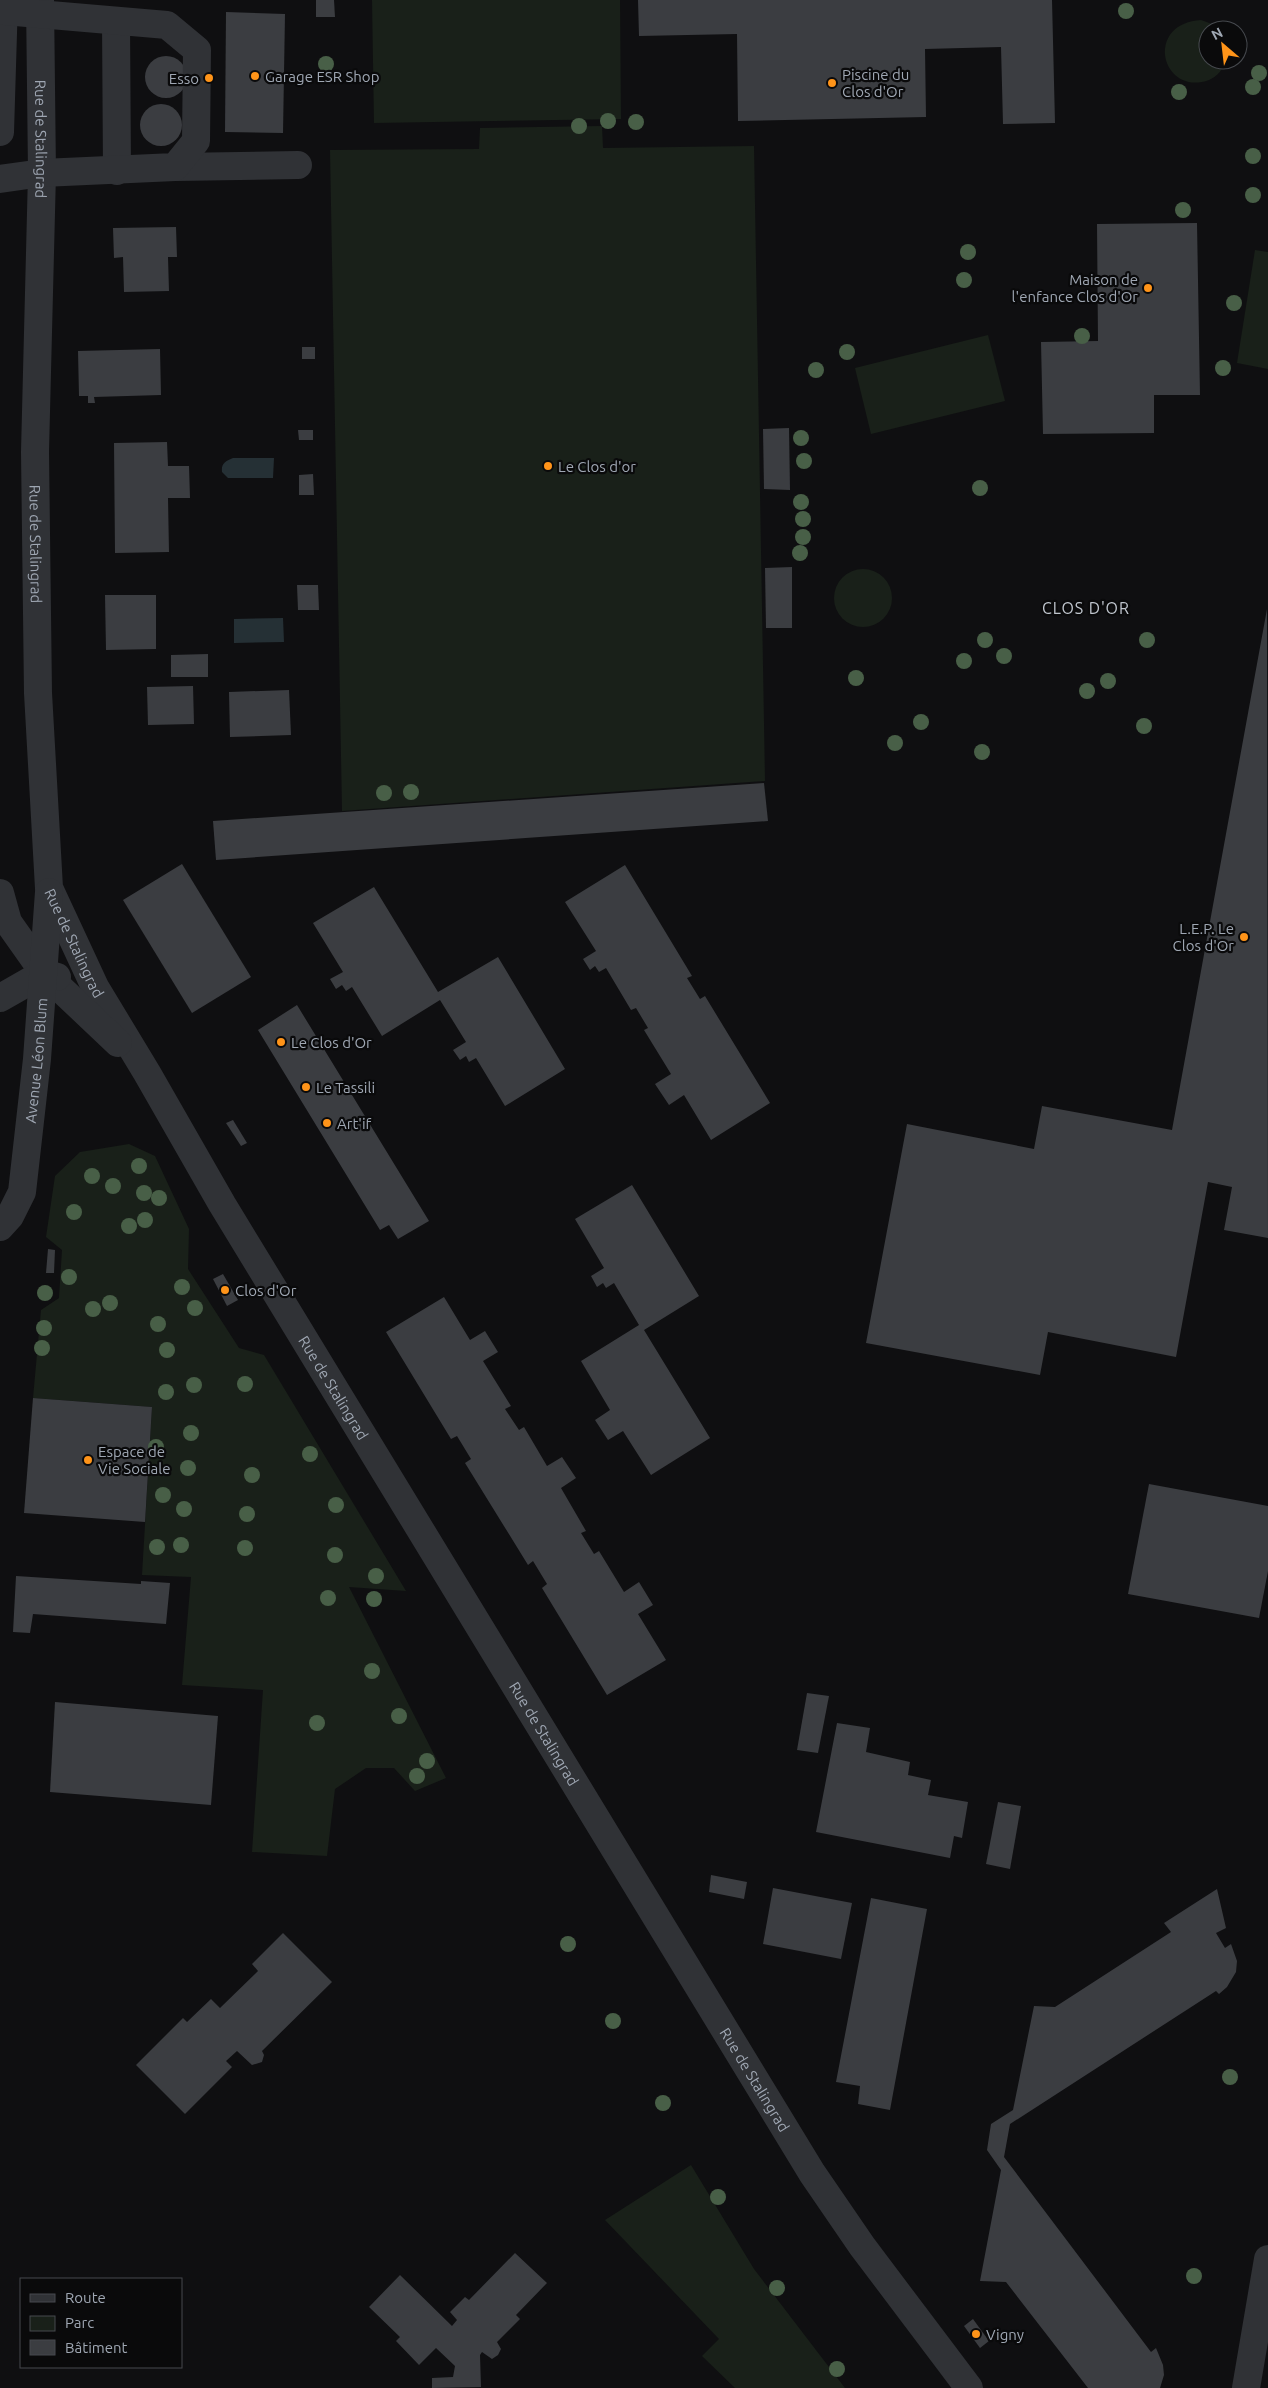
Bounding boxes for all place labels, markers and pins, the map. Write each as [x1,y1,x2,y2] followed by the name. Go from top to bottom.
[842,66,909,100] place label: Piscine du Clos d'Or
[265,68,379,85] place label: Garage ESR Shop
[169,70,199,87] place label: Esso
[249,70,261,82] marker: Garage ESR Shop
[203,72,215,84] marker: Esso
[826,77,838,89] marker: Piscine du Clos d'Or
[1012,271,1138,305] place label: Maison de l'enfance Clos d'Or
[1142,282,1154,294] marker: Maison de l'enfance Clos d'Or
[558,458,636,475] place label: Le Clos d'or
[542,460,554,472] marker: Le Clos d'or
[1173,920,1234,954] place label: L.E.P. Le Clos d'Or
[1238,931,1250,943] marker: L.E.P. Le Clos d'Or
[291,1034,372,1051] place label: Le Clos d'Or
[275,1036,287,1048] marker: Le Clos d'Or
[316,1079,375,1096] place label: Le Tassili
[300,1081,312,1093] marker: Le Tassili
[337,1115,372,1132] place label: Art'if
[321,1117,333,1129] marker: Art'if
[235,1282,297,1299] place label: Clos d'Or
[219,1284,231,1296] marker: Clos d'Or
[98,1443,171,1477] place label: Espace de Vie Sociale
[82,1454,94,1466] marker: Espace de Vie Sociale
[986,2326,1024,2343] place label: Vigny
[970,2328,982,2340] marker: Vigny

